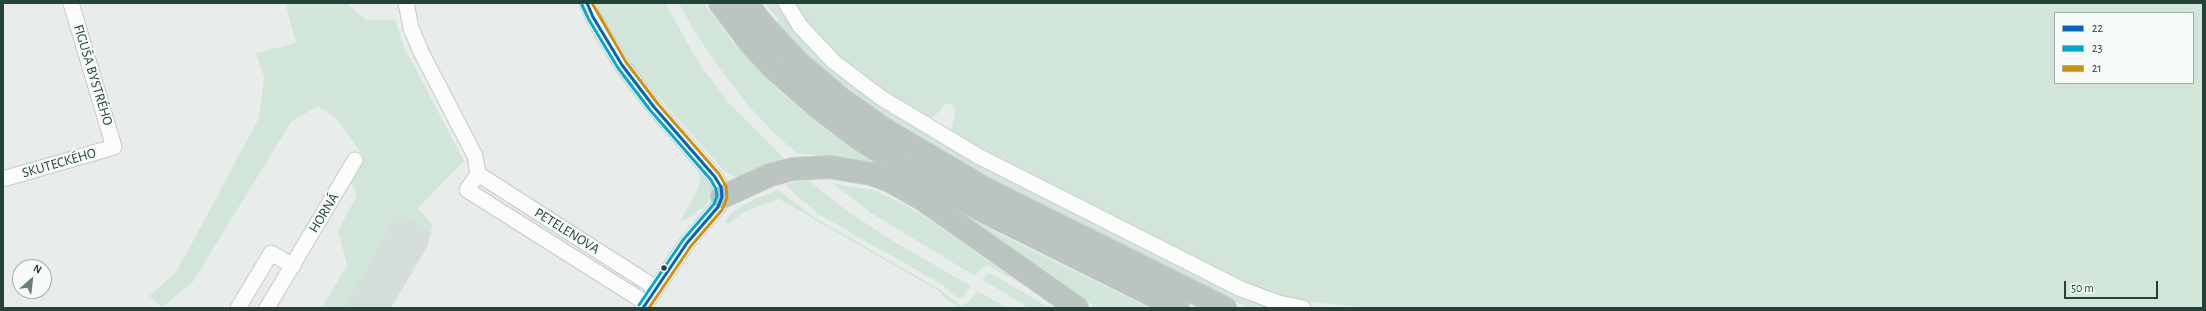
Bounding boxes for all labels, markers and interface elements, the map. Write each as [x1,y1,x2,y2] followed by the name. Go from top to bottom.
[2054,12,2194,84] legend
[70,22,116,128] street label: FIGUŠA BYSTRÉHO
[2092,22,2103,34] text: 22
[2092,42,2102,54] text: 23
[2092,62,2102,74] text: 21
[20,144,98,182] street label: SKUTECKÉHO
[306,190,342,236] street label: HORNÁ
[531,204,603,258] street label: PETELENOVA
[12,259,52,299] north arrow
[31,262,43,275] text: N
[659,263,669,273] unlabelled marker
[2066,273,2160,299] scale bar
[2071,282,2094,294] text: 50 m

